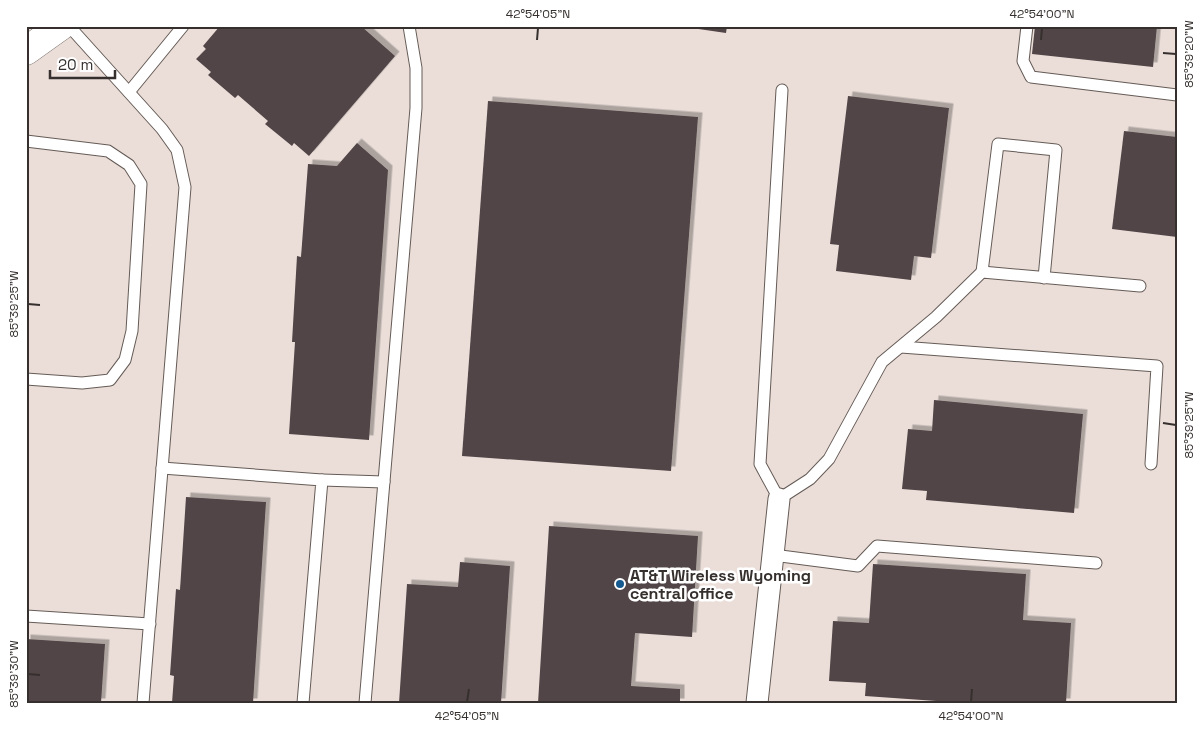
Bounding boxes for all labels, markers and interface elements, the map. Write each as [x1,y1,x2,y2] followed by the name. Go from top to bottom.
[506,6,570,22] text: 42°54'05"N
[1009,6,1075,22] text: 42°54'00"N
[1181,20,1197,88] text: 85°39'20"W
[50,48,115,80] scale bar
[58,55,93,74] text: 20 m
[6,270,22,337] text: 85°39'25"W
[1181,391,1197,458] text: 85°39'25"W
[630,565,811,604] place label: AT&T Wireless Wyoming central office
[614,578,626,590] marker: AT&T Wireless Wyoming central office
[6,640,22,708] text: 85°39'30"W
[435,708,499,724] text: 42°54'05"N
[938,708,1004,724] text: 42°54'00"N

